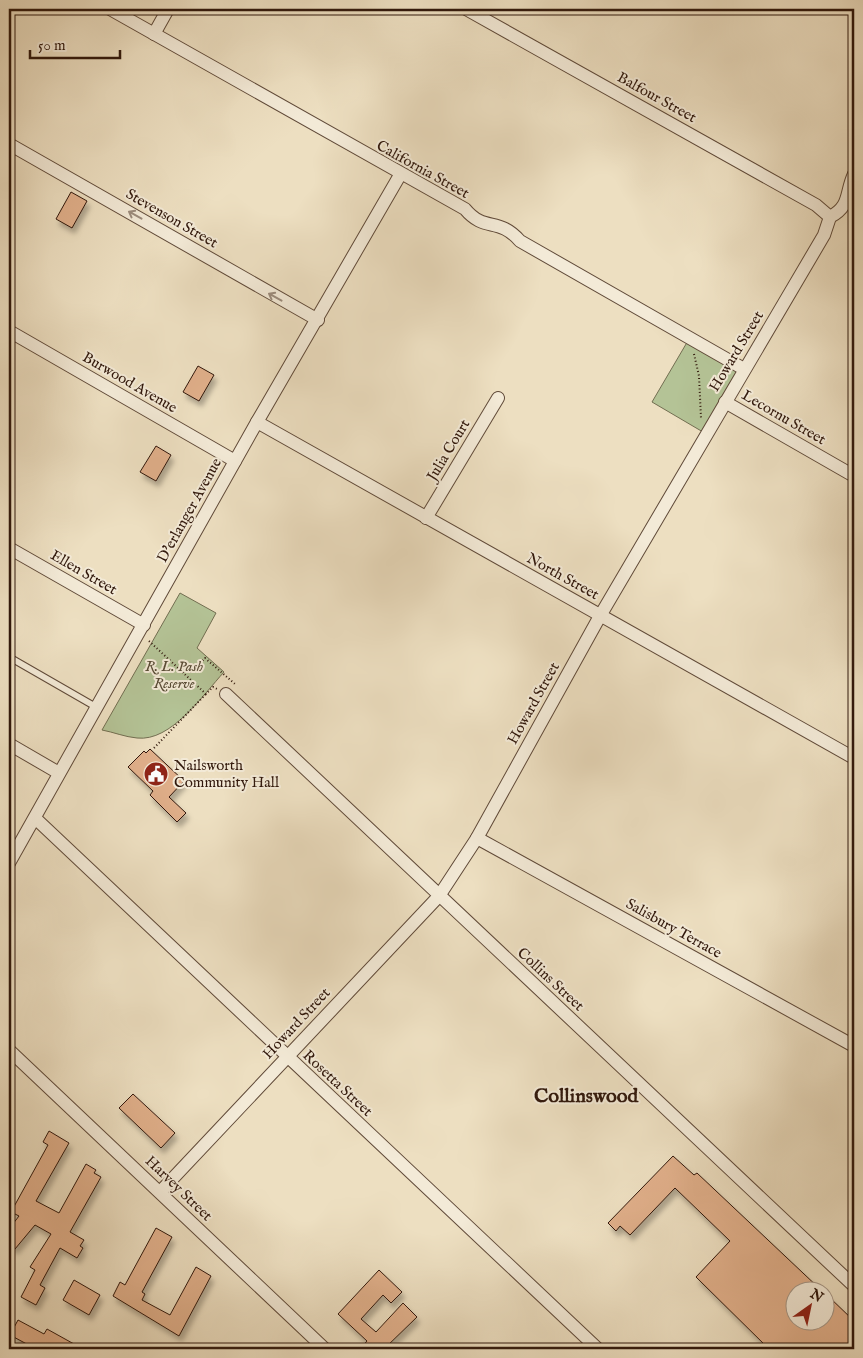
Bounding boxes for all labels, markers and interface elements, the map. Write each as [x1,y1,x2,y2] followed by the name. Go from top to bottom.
[30,28,120,60] scale bar
[38,36,66,55] text: 50 m
[614,68,700,127] street label: Balfour Street
[373,136,473,203] street label: California Street
[122,184,221,252] street label: Stevenson Street
[127,210,142,220] one-way arrow
[268,291,283,301] one-way arrow
[705,307,768,395] street label: Howard Street
[79,348,181,417] street label: Burwood Avenue
[738,386,829,449] street label: Lecornu Street
[422,416,474,486] street label: Julia Court
[153,455,226,566] street label: D'erlanger Avenue
[47,546,121,599] street label: Ellen Street
[523,549,602,604] street label: North Street
[145,657,204,693] park label: R. L. Pash Reserve
[503,659,564,748] street label: Howard Street
[174,756,280,792] place label: Nailsworth Community Hall
[143,761,169,787] public building icon: Nailsworth Community Hall
[622,894,725,963] street label: Salisbury Terrace
[513,944,588,1015] street label: Collins Street
[258,984,334,1063] street label: Howard Street
[299,1046,377,1121] street label: Rosetta Street
[534,1084,639,1109] district label: Collinswood
[141,1152,216,1225] street label: Harvey Street
[786,1280,836,1330] north arrow
[806,1285,827,1307] text: N

